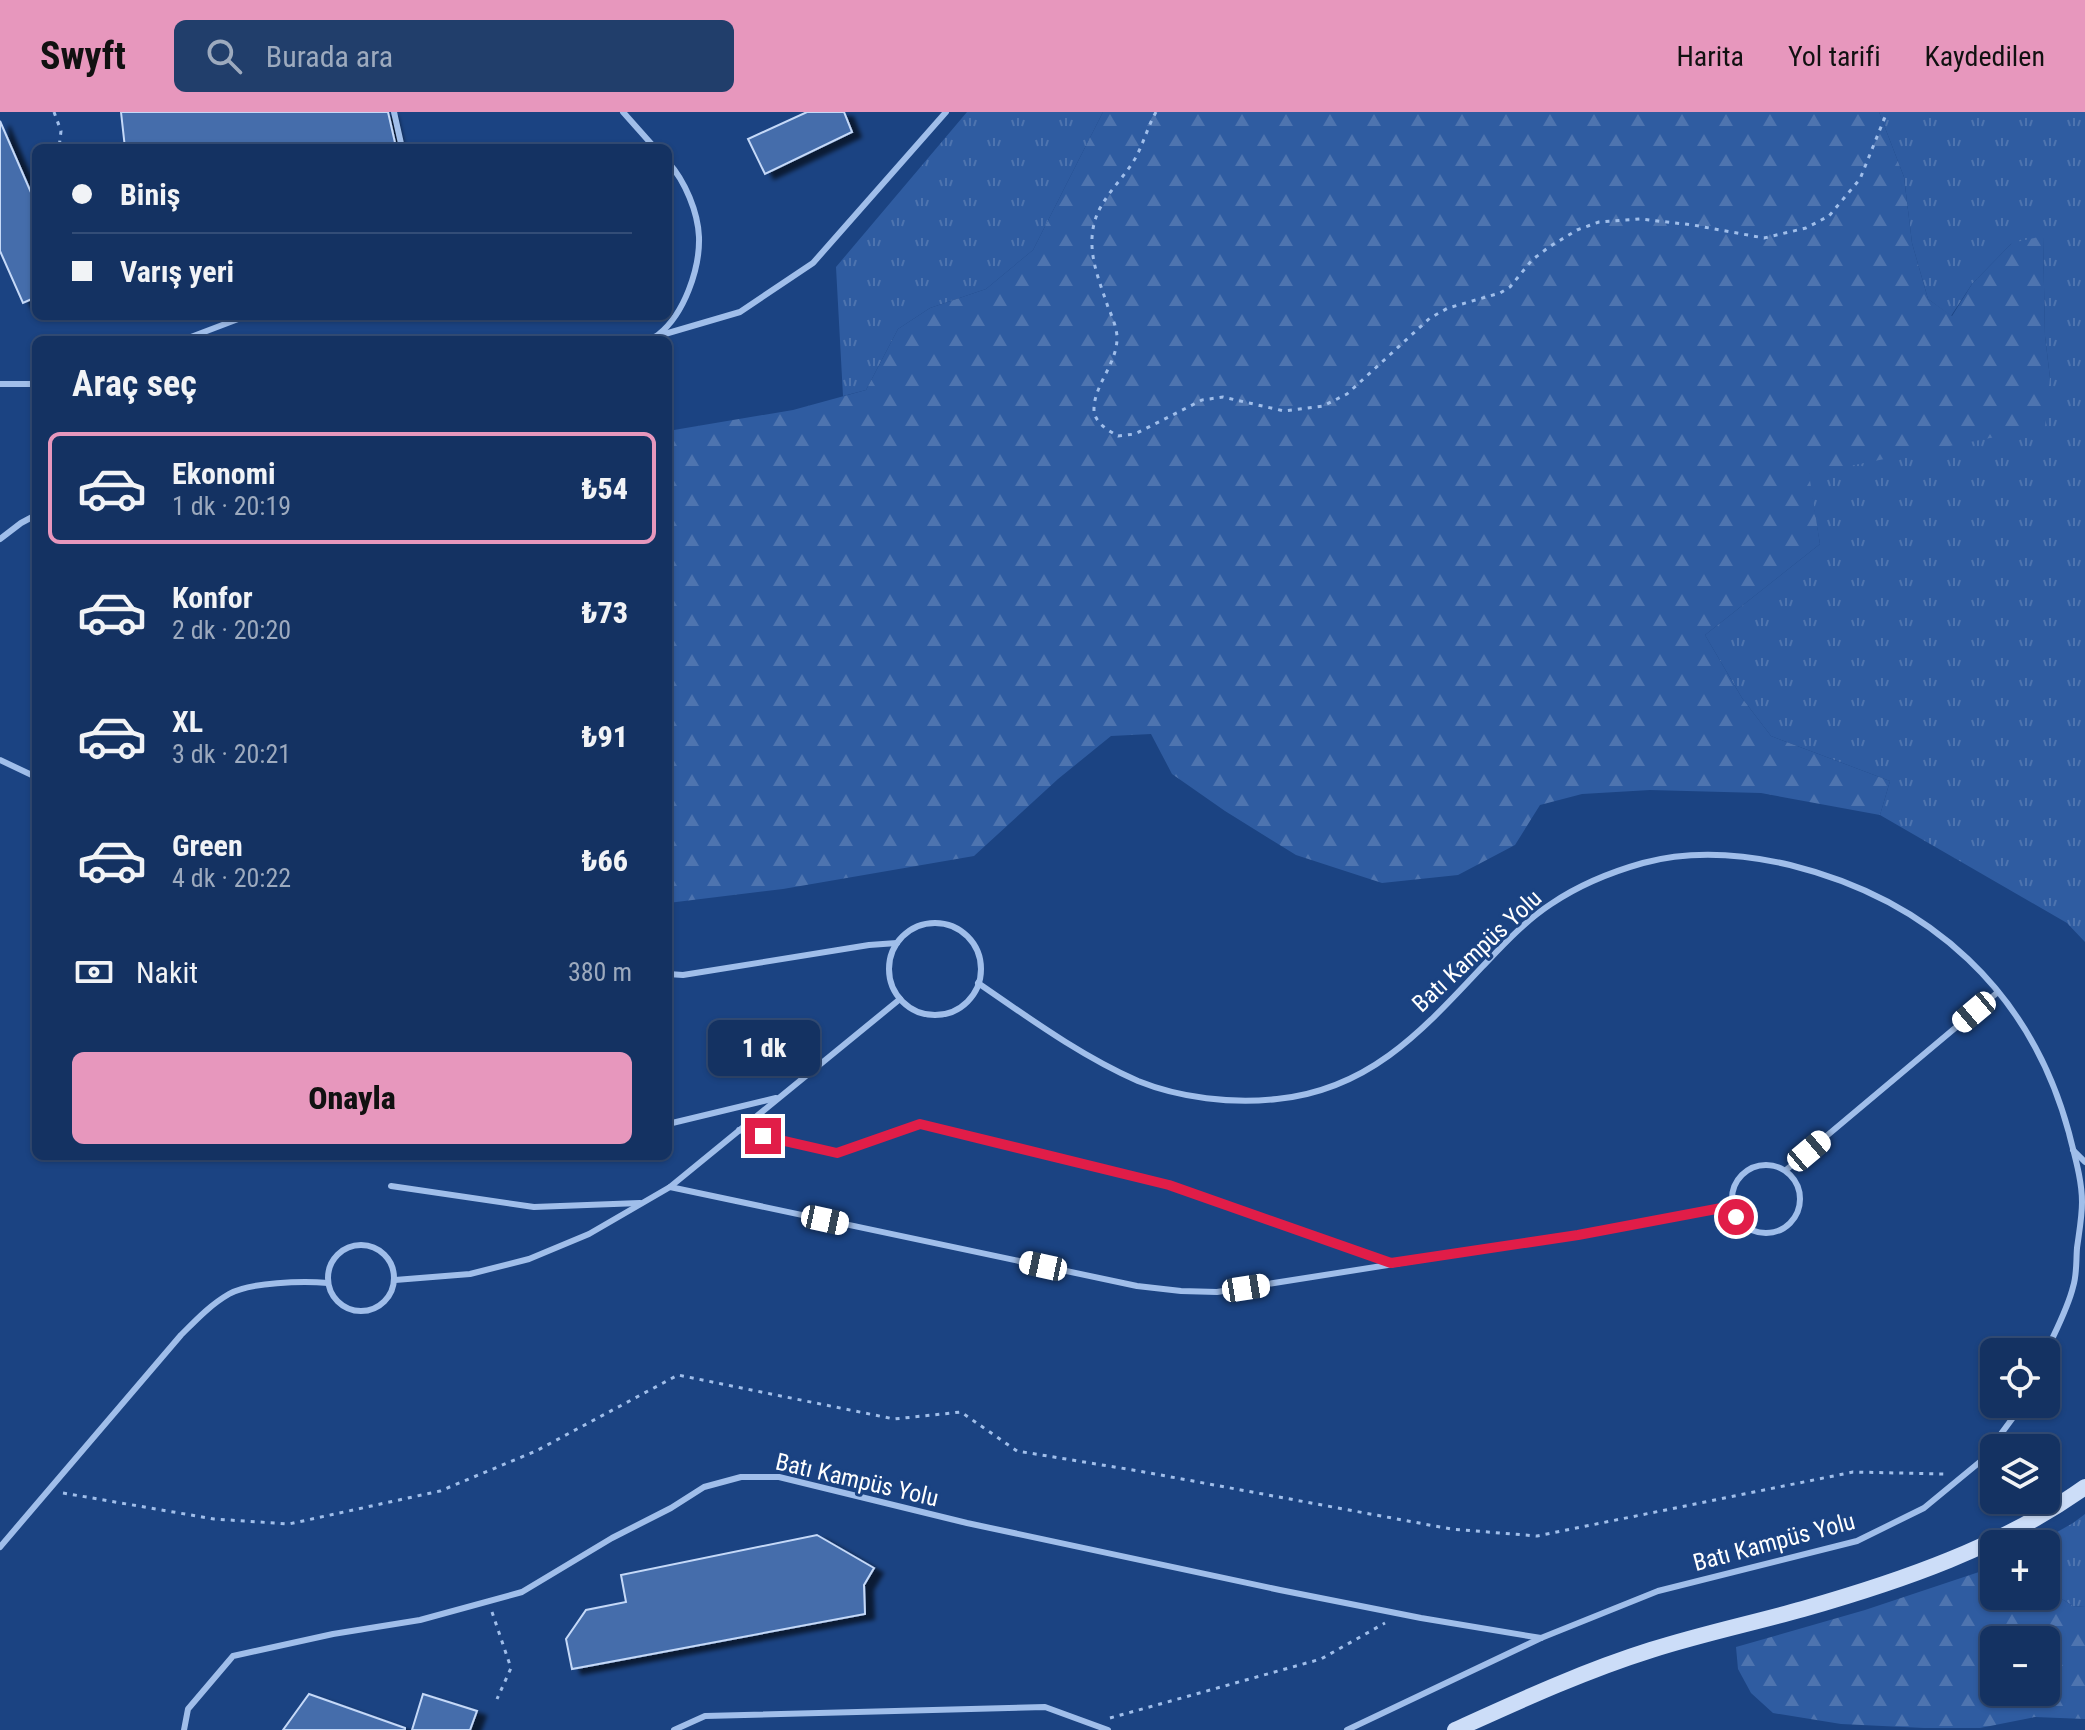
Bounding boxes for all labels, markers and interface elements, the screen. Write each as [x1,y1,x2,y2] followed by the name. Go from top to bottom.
[174,20,734,92] search box
[40,34,126,78] text: Swyft
[202,34,246,78] icon: search
[266,39,393,74] text: Burada ara
[1676,40,1744,73] text: Harita
[1788,40,1881,73] text: Yol tarifi
[1925,40,2045,73] text: Kaydedilen
[120,177,180,212] text: Biniş
[120,254,234,289] text: Varış yeri
[72,363,197,405] text: Araç seç
[76,452,148,524] icon: car
[172,456,276,491] text: Ekonomi
[581,471,628,506] text: ₺54
[172,491,291,521] text: 1 dk · 20:19
[76,576,148,648] icon: car
[172,580,253,615] text: Konfor
[581,595,628,630] text: ₺73
[172,615,291,645] text: 2 dk · 20:20
[76,700,148,772] icon: car
[172,704,203,739] text: XL
[581,719,628,754] text: ₺91
[172,739,291,769] text: 3 dk · 20:21
[76,824,148,896] icon: car
[172,828,243,863] text: Green
[581,843,628,878] text: ₺66
[172,863,291,893] text: 4 dk · 20:22
[1407,884,1547,1018] street label: Batı Kampüs Yolu
[72,950,116,994] icon: cash
[136,955,198,990] text: Nakit
[568,957,632,987] text: 380 m
[1948,987,2000,1037] car
[707,1020,819,1076] callout: 1 dk
[742,1033,786,1063] text: 1 dk
[72,1052,632,1144] button: Onayla
[745,1118,781,1154] route end
[1783,1126,1835,1176] car
[1718,1199,1754,1235] route start
[799,1203,851,1237] car
[1017,1249,1069,1283] car
[1220,1272,1272,1304] car
[1980,1338,2060,1706] map controls
[1980,1338,2060,1418] button: locate
[1980,1434,2060,1514] button: layers
[773,1448,941,1512] street label: Batı Kampüs Yolu
[1690,1507,1858,1577] street label: Batı Kampüs Yolu
[1980,1530,2060,1610] button: +
[1980,1626,2060,1706] button: −

